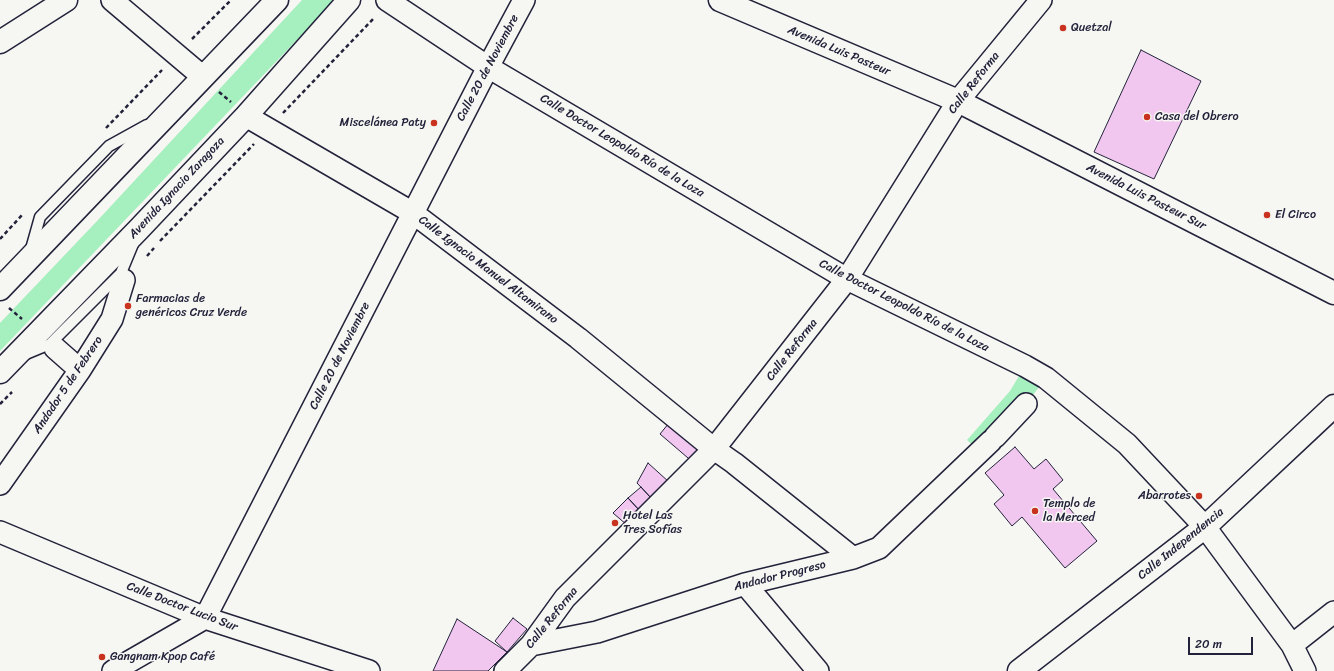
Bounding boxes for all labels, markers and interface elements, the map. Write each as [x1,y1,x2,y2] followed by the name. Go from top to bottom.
[454,12,522,124] street label: Calle 20 de Noviembre
[1071,21,1112,35] place label: Quetzal
[785,23,893,79] street label: Avenida Luis Pasteur
[1058,23,1068,33] marker: Quetzal
[945,49,1003,117] street label: Calle Reforma
[537,91,707,201] street label: Calle Doctor Leopoldo Río de la Loza
[1155,110,1239,124] place label: Casa del Obrero
[1142,112,1152,122] marker: Casa del Obrero
[340,116,426,130] place label: Miscelánea Paty
[429,118,439,128] marker: Miscelánea Paty
[126,134,228,242] street label: Avenida Ignacio Zaragoza
[1084,161,1208,233] street label: Avenida Luis Pasteur Sur
[1275,208,1316,222] place label: El Circo
[1262,210,1272,220] marker: El Circo
[415,213,561,327] street label: Calle Ignacio Manuel Altamirano
[817,257,991,355] street label: Calle Doctor Leopoldo Río de la Loza
[136,292,247,320] place label: Farmacias de genéricos Cruz Verde
[307,300,373,412] street label: Calle 20 de Noviembre
[123,301,133,311] marker: Farmacias de genéricos Cruz Verde
[763,316,821,384] street label: Calle Reforma
[30,334,106,436] street label: Andador 5 de Febrero
[1138,489,1191,503] place label: Abarrotes
[1194,491,1204,501] marker: Abarrotes
[1043,497,1095,525] place label: Templo de la Merced
[1135,505,1227,583] street label: Calle Independencia
[1030,506,1040,516] marker: Templo de la Merced
[623,509,682,537] place label: Hotel Las Tres Sofías
[610,518,620,528] marker: Hotel Las Tres Sofías
[733,558,827,594] street label: Andador Progreso
[125,579,239,635] street label: Calle Doctor Lucio Sur
[523,584,581,652] street label: Calle Reforma
[1190,629,1255,655] scale bar
[1195,633,1222,655] text: 20 m
[110,650,215,664] place label: Gangnam Kpop Café
[97,652,107,662] marker: Gangnam Kpop Café

